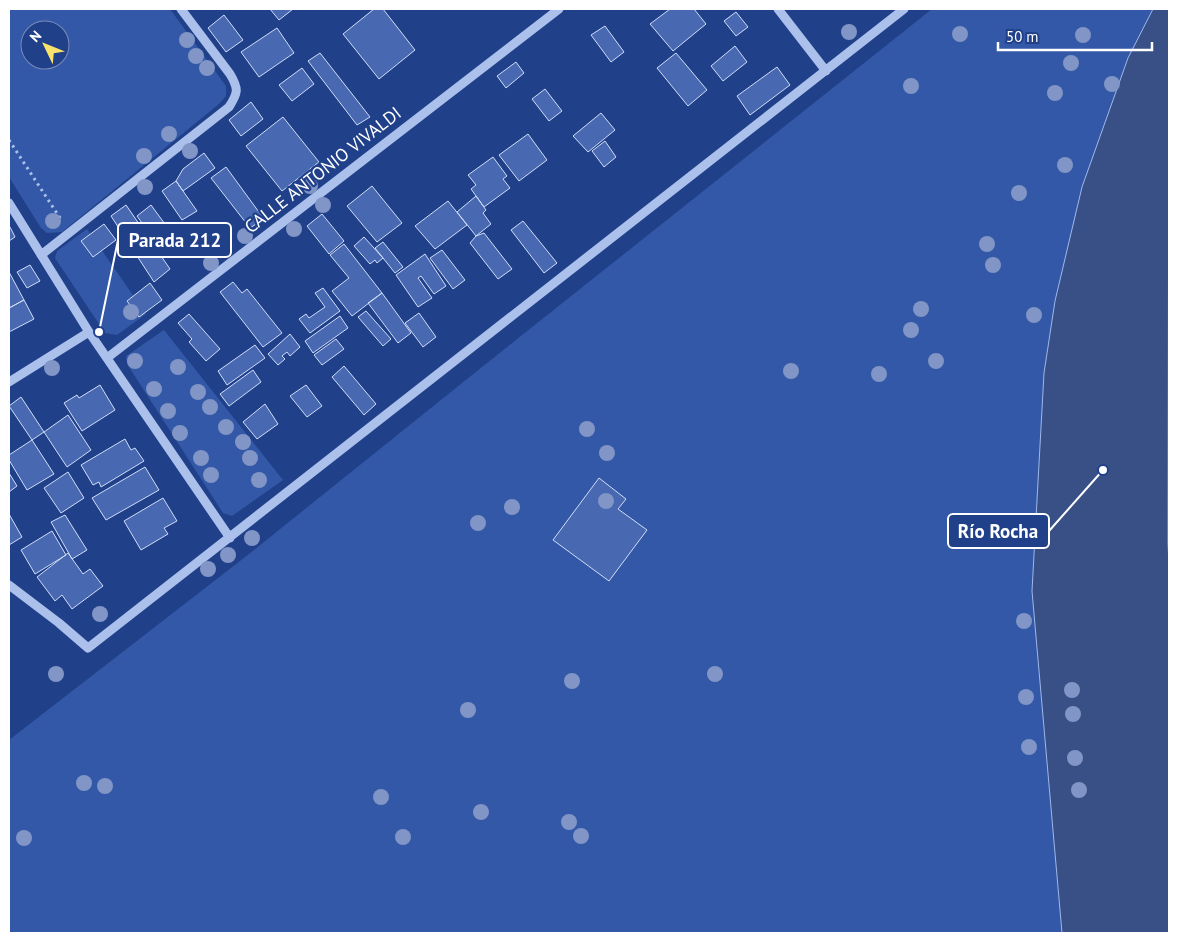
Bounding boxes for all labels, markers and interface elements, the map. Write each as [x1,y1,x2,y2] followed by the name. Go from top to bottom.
[20,20,70,70] north arrow
[998,20,1152,52] scale bar
[26,27,45,46] text: N
[1006,27,1039,46] text: 50 m
[240,101,406,238] street label: CALLE ANTONIO VIVALDI
[118,223,231,257] callout: Parada 212
[129,228,221,252] text: Parada 212
[948,514,1049,548] callout: Río Rocha
[958,519,1038,543] text: Río Rocha

